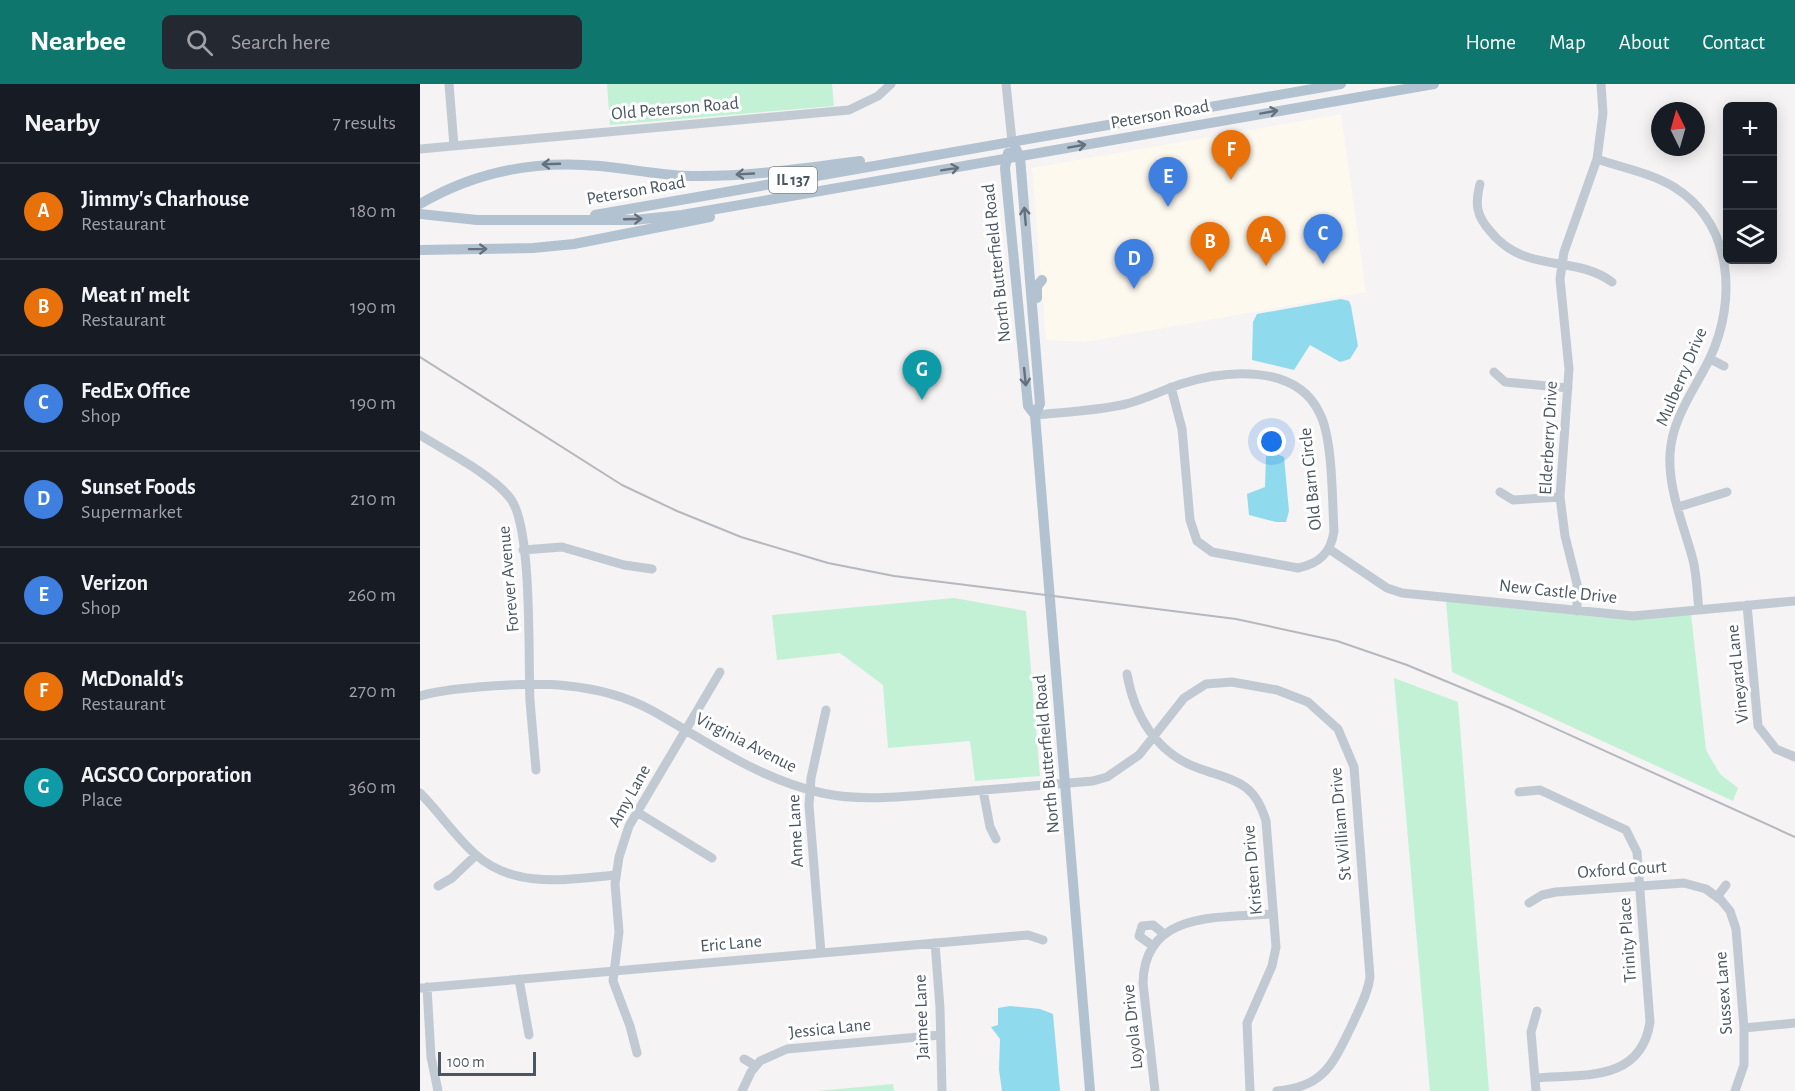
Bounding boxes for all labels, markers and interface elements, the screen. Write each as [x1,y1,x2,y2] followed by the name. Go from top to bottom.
[162,15,582,69] search box
[183,26,216,59] icon: search
[30,28,126,56] text: Nearbee
[231,31,330,53] text: Search here
[1465,32,1516,53] text: Home
[1549,32,1586,53] text: Map
[1619,32,1669,53] text: About
[1702,32,1765,53] text: Contact
[610,94,740,124] street label: Old Peterson Road
[1109,97,1211,133] street label: Peterson Road
[1651,102,1705,156] north arrow
[1723,102,1777,264] map controls
[1723,102,1777,156] button: +
[1259,106,1279,117] one-way arrow
[24,110,100,136] text: Nearby
[332,113,396,133] text: 7 results
[1212,130,1250,180] pin: F
[1067,140,1087,151] one-way arrow
[1723,156,1777,210] button: −
[1148,158,1188,207] pin: E
[541,159,561,170] one-way arrow
[939,163,959,174] one-way arrow
[769,167,817,193] road number: IL 137
[736,168,756,179] one-way arrow
[585,173,687,209] street label: Peterson Road
[980,183,1014,343] street label: North Butterfield Road
[81,188,249,210] text: Jimmy's Charhouse
[38,201,50,221] text: A
[350,201,396,221] text: 180 m
[1019,207,1030,227] one-way arrow
[1723,210,1777,264] button: layers
[81,214,166,234] text: Restaurant
[622,214,642,225] one-way arrow
[1304,214,1342,264] pin: C
[1246,216,1286,266] pin: A
[1190,222,1230,272] pin: B
[1114,240,1154,289] pin: D
[468,243,488,255] one-way arrow
[81,284,190,306] text: Meat n' melt
[38,297,49,317] text: B
[350,297,396,317] text: 190 m
[81,310,166,330] text: Restaurant
[1653,325,1711,429] street label: Mulberry Drive
[902,350,942,400] pin: G
[1020,366,1031,386] one-way arrow
[81,380,190,402] text: FedEx Office
[1537,381,1561,495] street label: Elderberry Drive
[38,393,49,413] text: C
[350,393,396,413] text: 190 m
[81,406,121,426] text: Shop
[1257,427,1286,456] your location
[1297,427,1325,531] street label: Old Barn Circle
[81,476,196,498] text: Sunset Foods
[37,489,50,509] text: D
[350,489,396,509] text: 210 m
[81,502,182,522] text: Supermarket
[495,525,523,633] street label: Forever Avenue
[81,572,148,594] text: Verizon
[1498,577,1618,607] street label: New Castle Drive
[38,585,49,605] text: E
[348,585,396,605] text: 260 m
[81,598,121,618] text: Shop
[1724,624,1752,724] street label: Vineyard Lane
[81,668,183,690] text: McDonald's
[1031,674,1063,834] street label: North Butterfield Road
[39,681,48,701] text: F
[349,681,396,701] text: 270 m
[81,694,166,714] text: Restaurant
[693,710,799,776] street label: Virginia Avenue
[606,762,654,830] street label: Amy Lane
[81,764,252,786] text: AGSCO Corporation
[1327,767,1355,881] street label: St William Drive
[38,777,49,797] text: G
[349,777,396,797] text: 360 m
[81,790,122,810] text: Place
[785,794,807,868] street label: Anne Lane
[1240,824,1266,916] street label: Kristen Drive
[1577,858,1668,882] street label: Oxford Court
[1616,897,1640,983] street label: Trinity Place
[699,932,763,956] street label: Eric Lane
[1712,951,1736,1035] street label: Sussex Lane
[912,974,932,1060] street label: Jaimee Lane
[1120,984,1146,1070] street label: Loyola Drive
[788,1016,872,1042] street label: Jessica Lane
[438,1049,536,1076] scale bar
[447,1054,485,1070] text: 100 m

